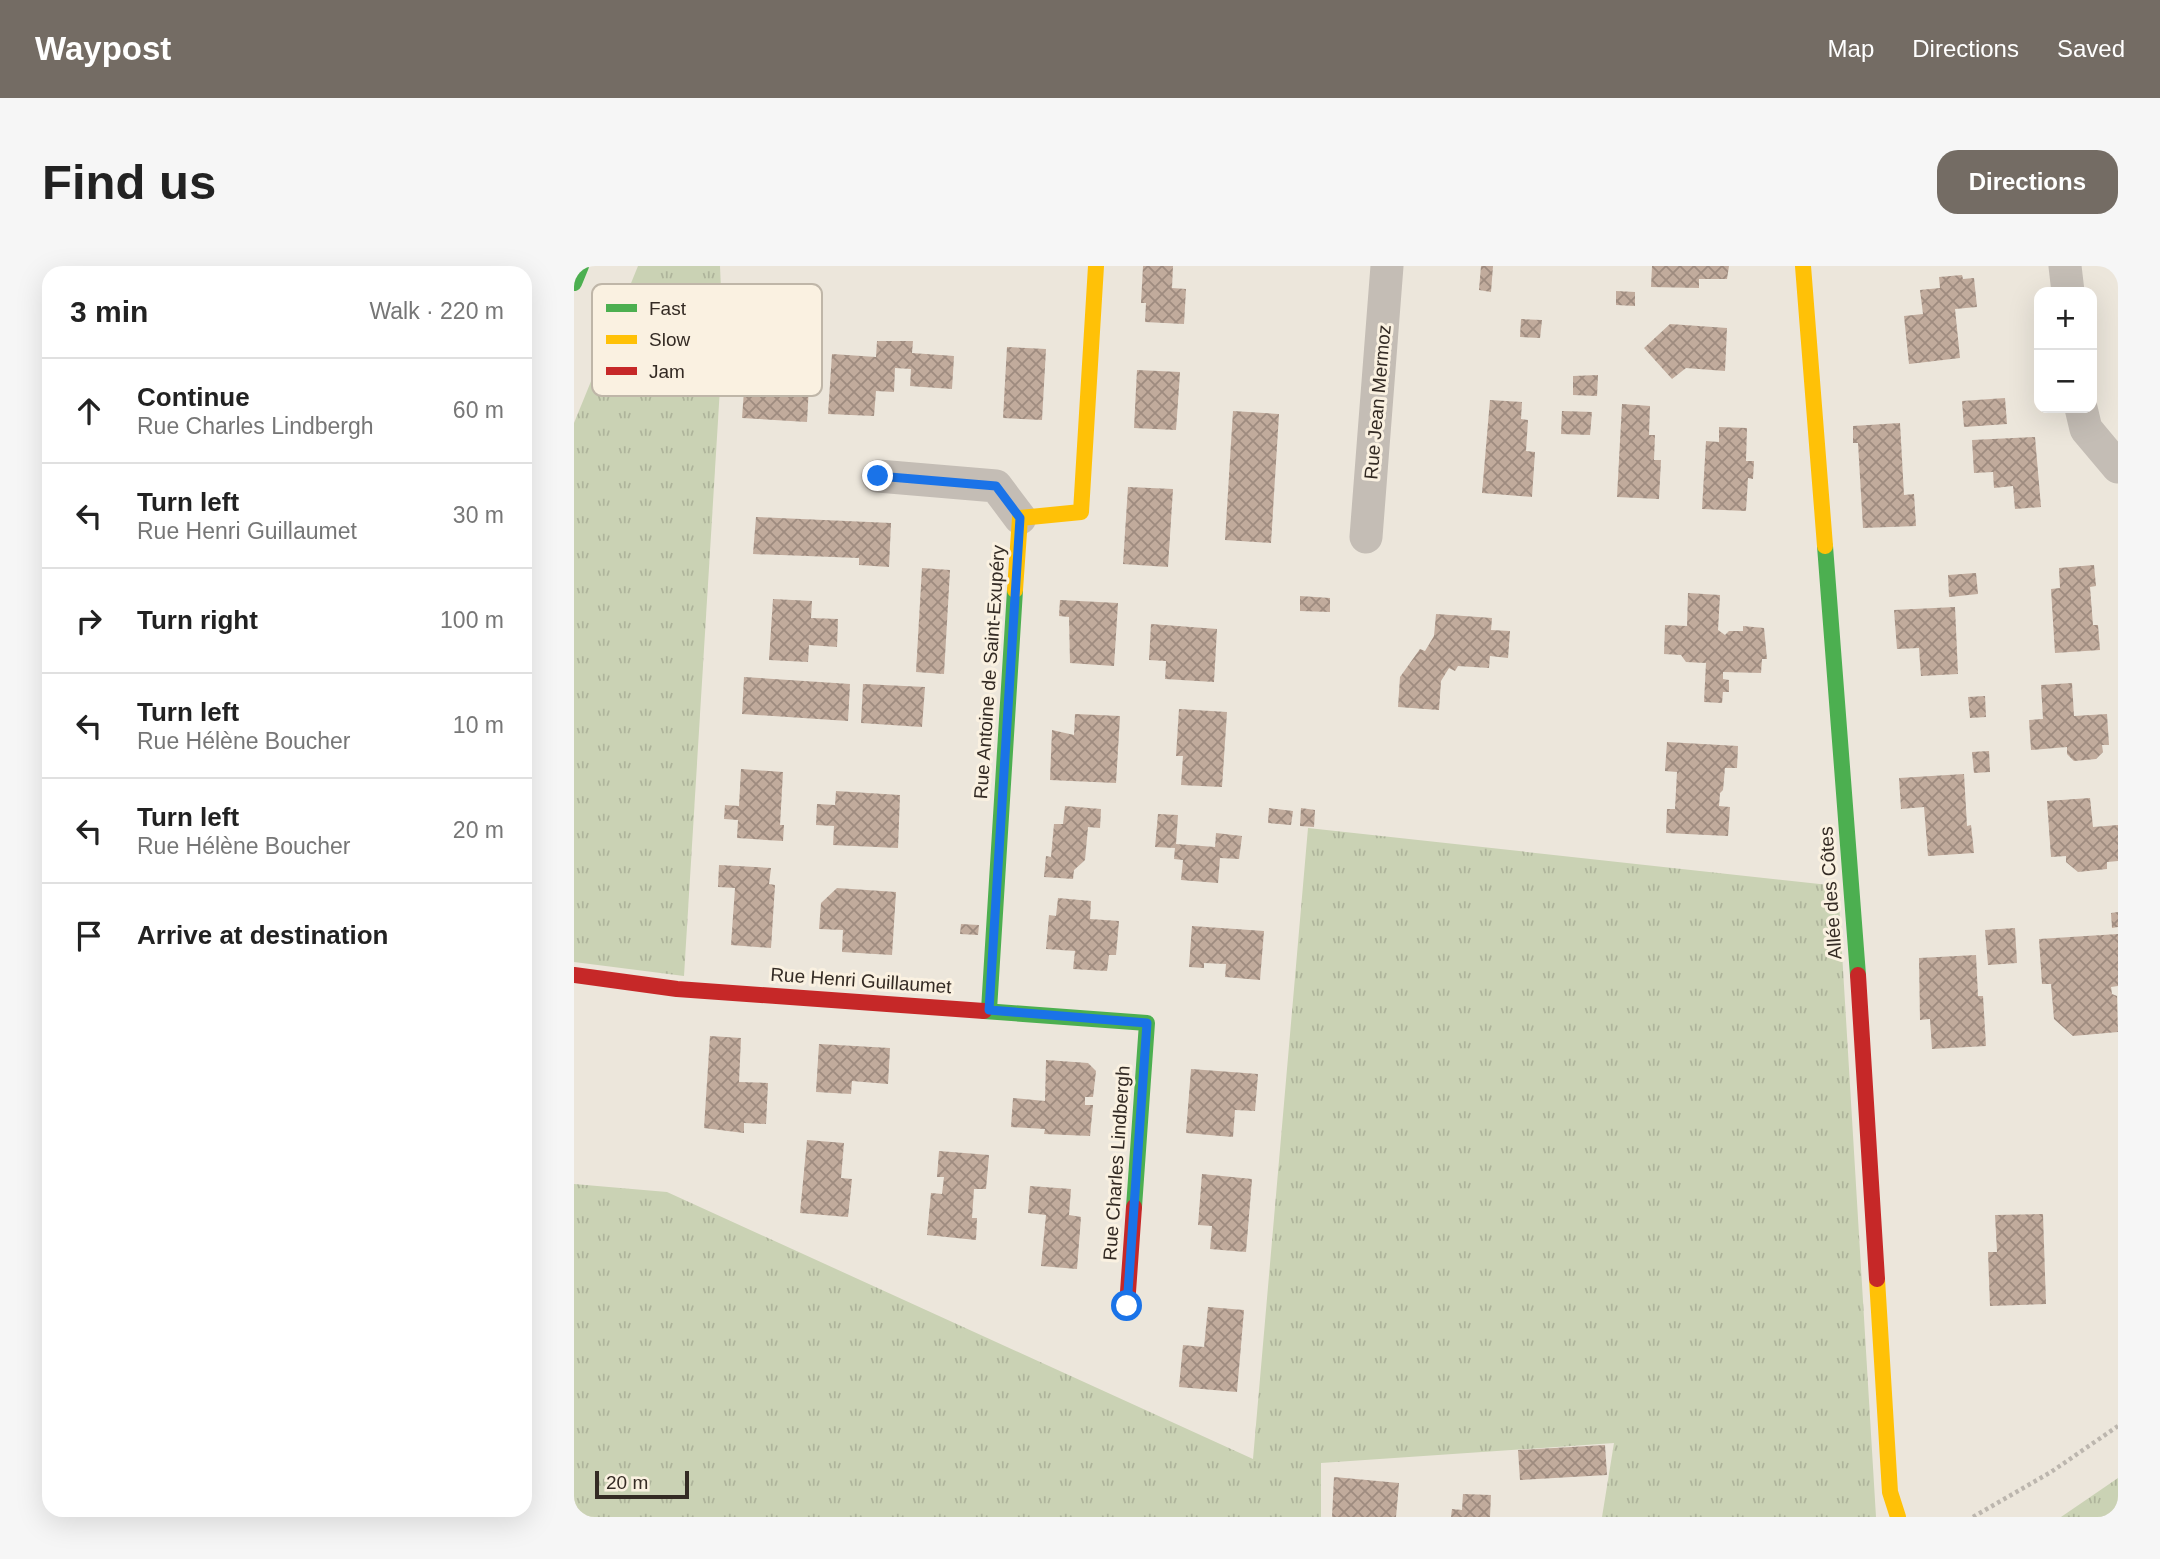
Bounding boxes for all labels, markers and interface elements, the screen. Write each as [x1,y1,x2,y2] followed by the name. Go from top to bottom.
[35,30,171,67] text: Waypost
[1828,35,1874,62] text: Map
[1912,35,2019,62] text: Directions
[2057,35,2125,62] text: Saved
[1937,150,2118,214] button: Directions
[42,155,216,209] text: Find us
[592,284,822,396] legend
[2034,287,2097,413] map controls
[2034,287,2097,350] button: +
[70,295,148,328] text: 3 min
[369,298,504,324] text: Walk · 220 m
[649,298,687,319] text: Fast
[1360,324,1395,480] street label: Rue Jean Mermoz
[649,329,690,350] text: Slow
[2034,350,2097,413] button: −
[649,361,685,382] text: Jam
[137,382,250,412] text: Continue
[70,392,108,430] icon: ahead
[453,397,504,423] text: 60 m
[137,413,374,439] text: Rue Charles Lindbergh
[862,460,893,491] route end
[137,487,239,517] text: Turn left
[70,497,108,535] icon: left
[453,502,504,528] text: 30 m
[137,518,357,544] text: Rue Henri Guillaumet
[970,544,1009,800] street label: Rue Antoine de Saint-Exupéry
[70,602,108,640] icon: right
[137,605,258,635] text: Turn right
[440,607,504,633] text: 100 m
[137,697,239,727] text: Turn left
[70,707,108,745] icon: left
[453,712,504,738] text: 10 m
[137,728,351,754] text: Rue Hélène Boucher
[137,802,239,832] text: Turn left
[70,812,108,850] icon: left
[453,817,504,843] text: 20 m
[1815,826,1846,960] street label: Allée des Côtes
[137,833,351,859] text: Rue Hélène Boucher
[70,917,108,955] icon: arrive
[137,920,388,950] text: Arrive at destination
[770,964,953,997] street label: Rue Henri Guillaumet
[1099,1065,1134,1261] street label: Rue Charles Lindbergh
[1111,1290,1142,1321] route start
[595,1468,690,1500] scale bar
[606,1472,648,1493] text: 20 m

